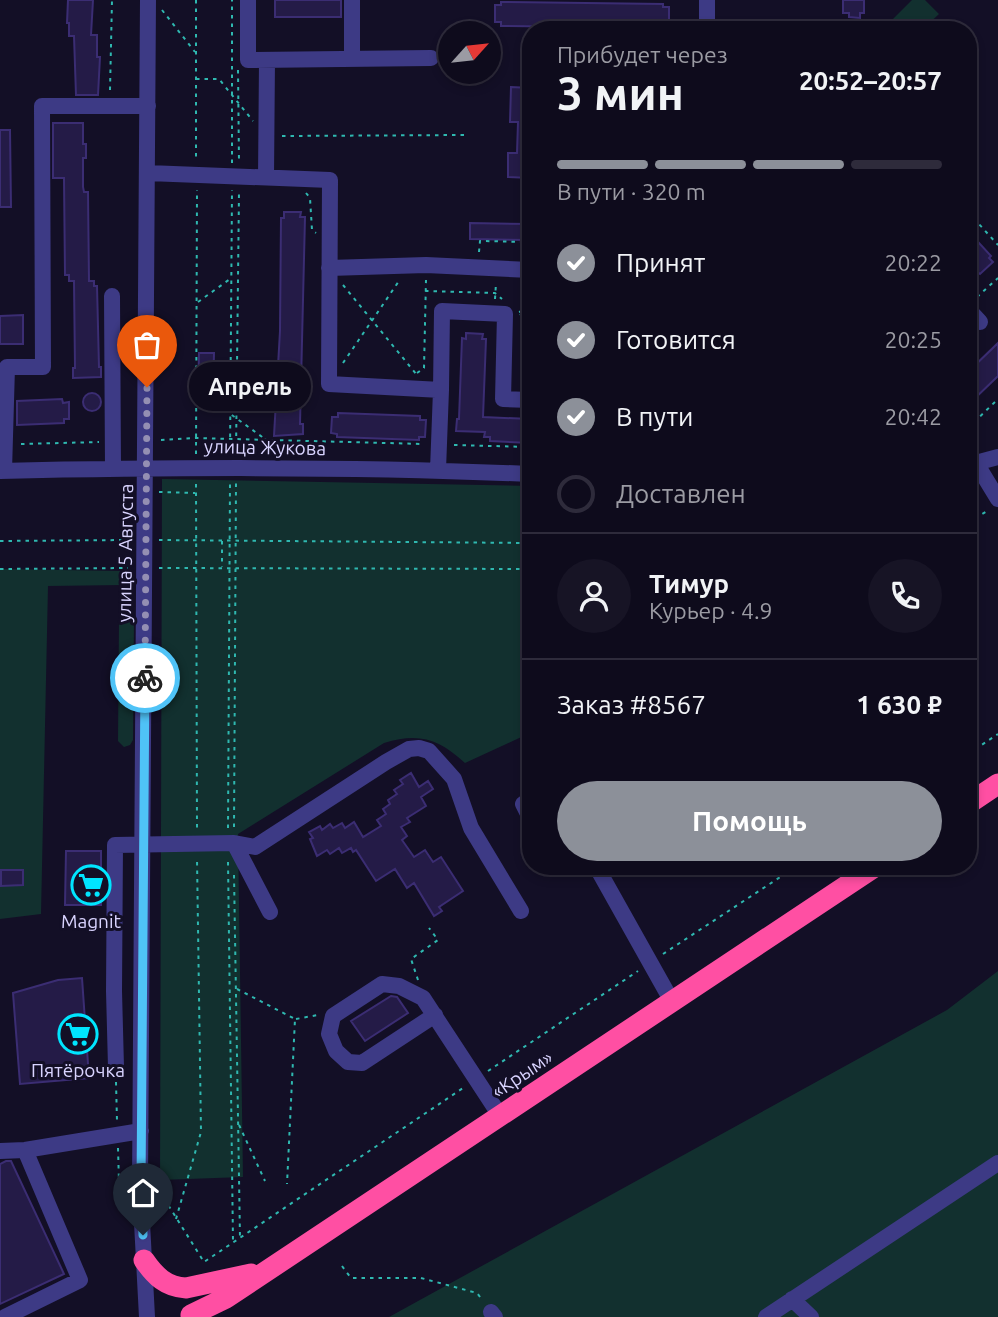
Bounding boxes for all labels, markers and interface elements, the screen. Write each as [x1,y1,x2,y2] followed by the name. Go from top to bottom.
[438,21,500,84] north arrow
[438,21,501,84] map controls
[557,42,728,67] text: Прибудет через
[799,66,942,95] text: 20:52–20:57
[557,67,684,119] text: 3 мин
[557,179,706,204] text: В пути · 320 m
[557,244,595,282] icon: check
[616,248,705,277] text: Принят
[884,250,942,275] text: 20:22
[117,315,177,387] pin
[557,321,595,359] icon: check
[616,325,736,354] text: Готовится
[128,326,166,364] icon: bag
[884,327,942,352] text: 20:25
[189,362,312,412] callout: Апрель
[208,374,292,399] text: Апрель
[557,398,595,436] icon: check
[616,402,693,431] text: В пути
[884,404,942,429] text: 20:42
[204,435,326,459] street label: улица Жукова
[616,479,746,508] text: Доставлен
[113,483,137,623] street label: улица 5 Августа
[557,559,631,633] button: person
[868,559,942,633] button: phone
[649,569,729,598] text: Тимур
[649,598,773,623] text: Курьер · 4.9
[110,643,180,713] courier
[126,659,164,697] icon: bike
[557,690,706,719] text: Заказ #8567
[856,690,942,719] text: 1 630 ₽
[557,781,942,861] button: Помощь
[70,864,112,906] supermarket icon: Magnit
[61,910,122,932] place label: Magnit
[57,1013,99,1055] supermarket icon: Пятёрочка
[487,1046,557,1102] street label: «Крым»
[31,1059,125,1081] place label: Пятёрочка
[113,1163,173,1235] pin
[124,1174,162,1212] icon: home

